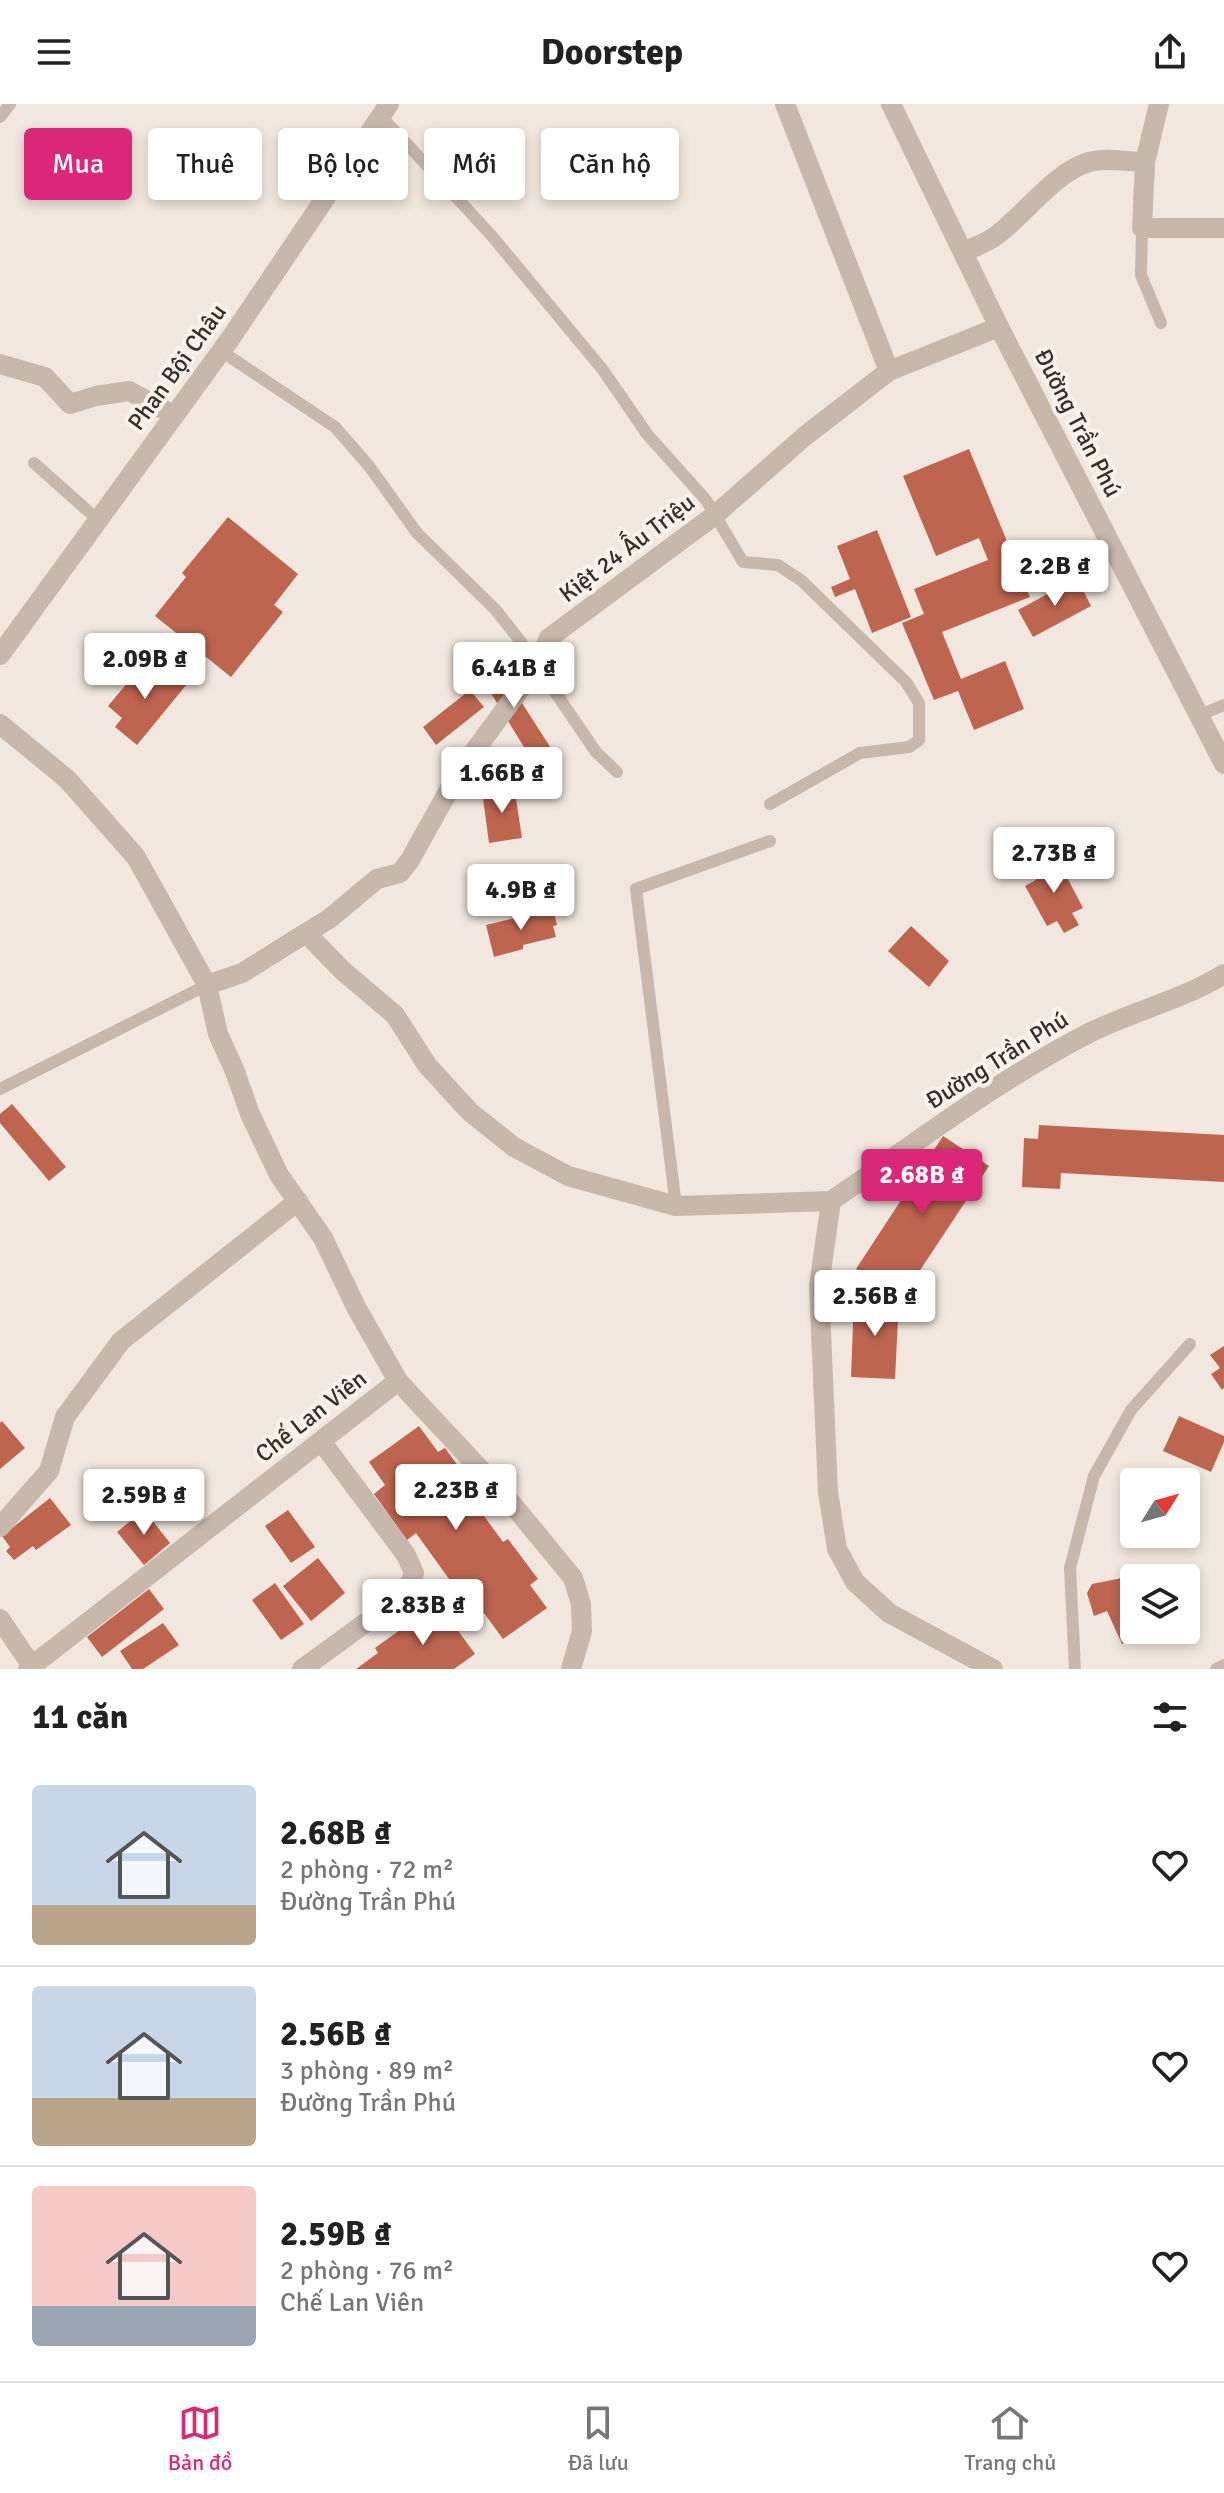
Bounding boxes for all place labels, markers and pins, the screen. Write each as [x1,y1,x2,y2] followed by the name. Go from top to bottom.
[990,540,1120,608] pin: 2.2B ₫
[71,633,219,701] pin: 2.09B ₫
[440,642,588,710] pin: 6.41B ₫
[428,747,576,815] pin: 1.66B ₫
[980,827,1128,895] pin: 2.73B ₫
[456,864,586,932] pin: 4.9B ₫
[848,1149,996,1217] pin: 2.68B ₫
[801,1270,949,1338] pin: 2.56B ₫
[382,1464,530,1532] pin: 2.23B ₫
[70,1469,218,1537] pin: 2.59B ₫
[349,1579,497,1647] pin: 2.83B ₫

